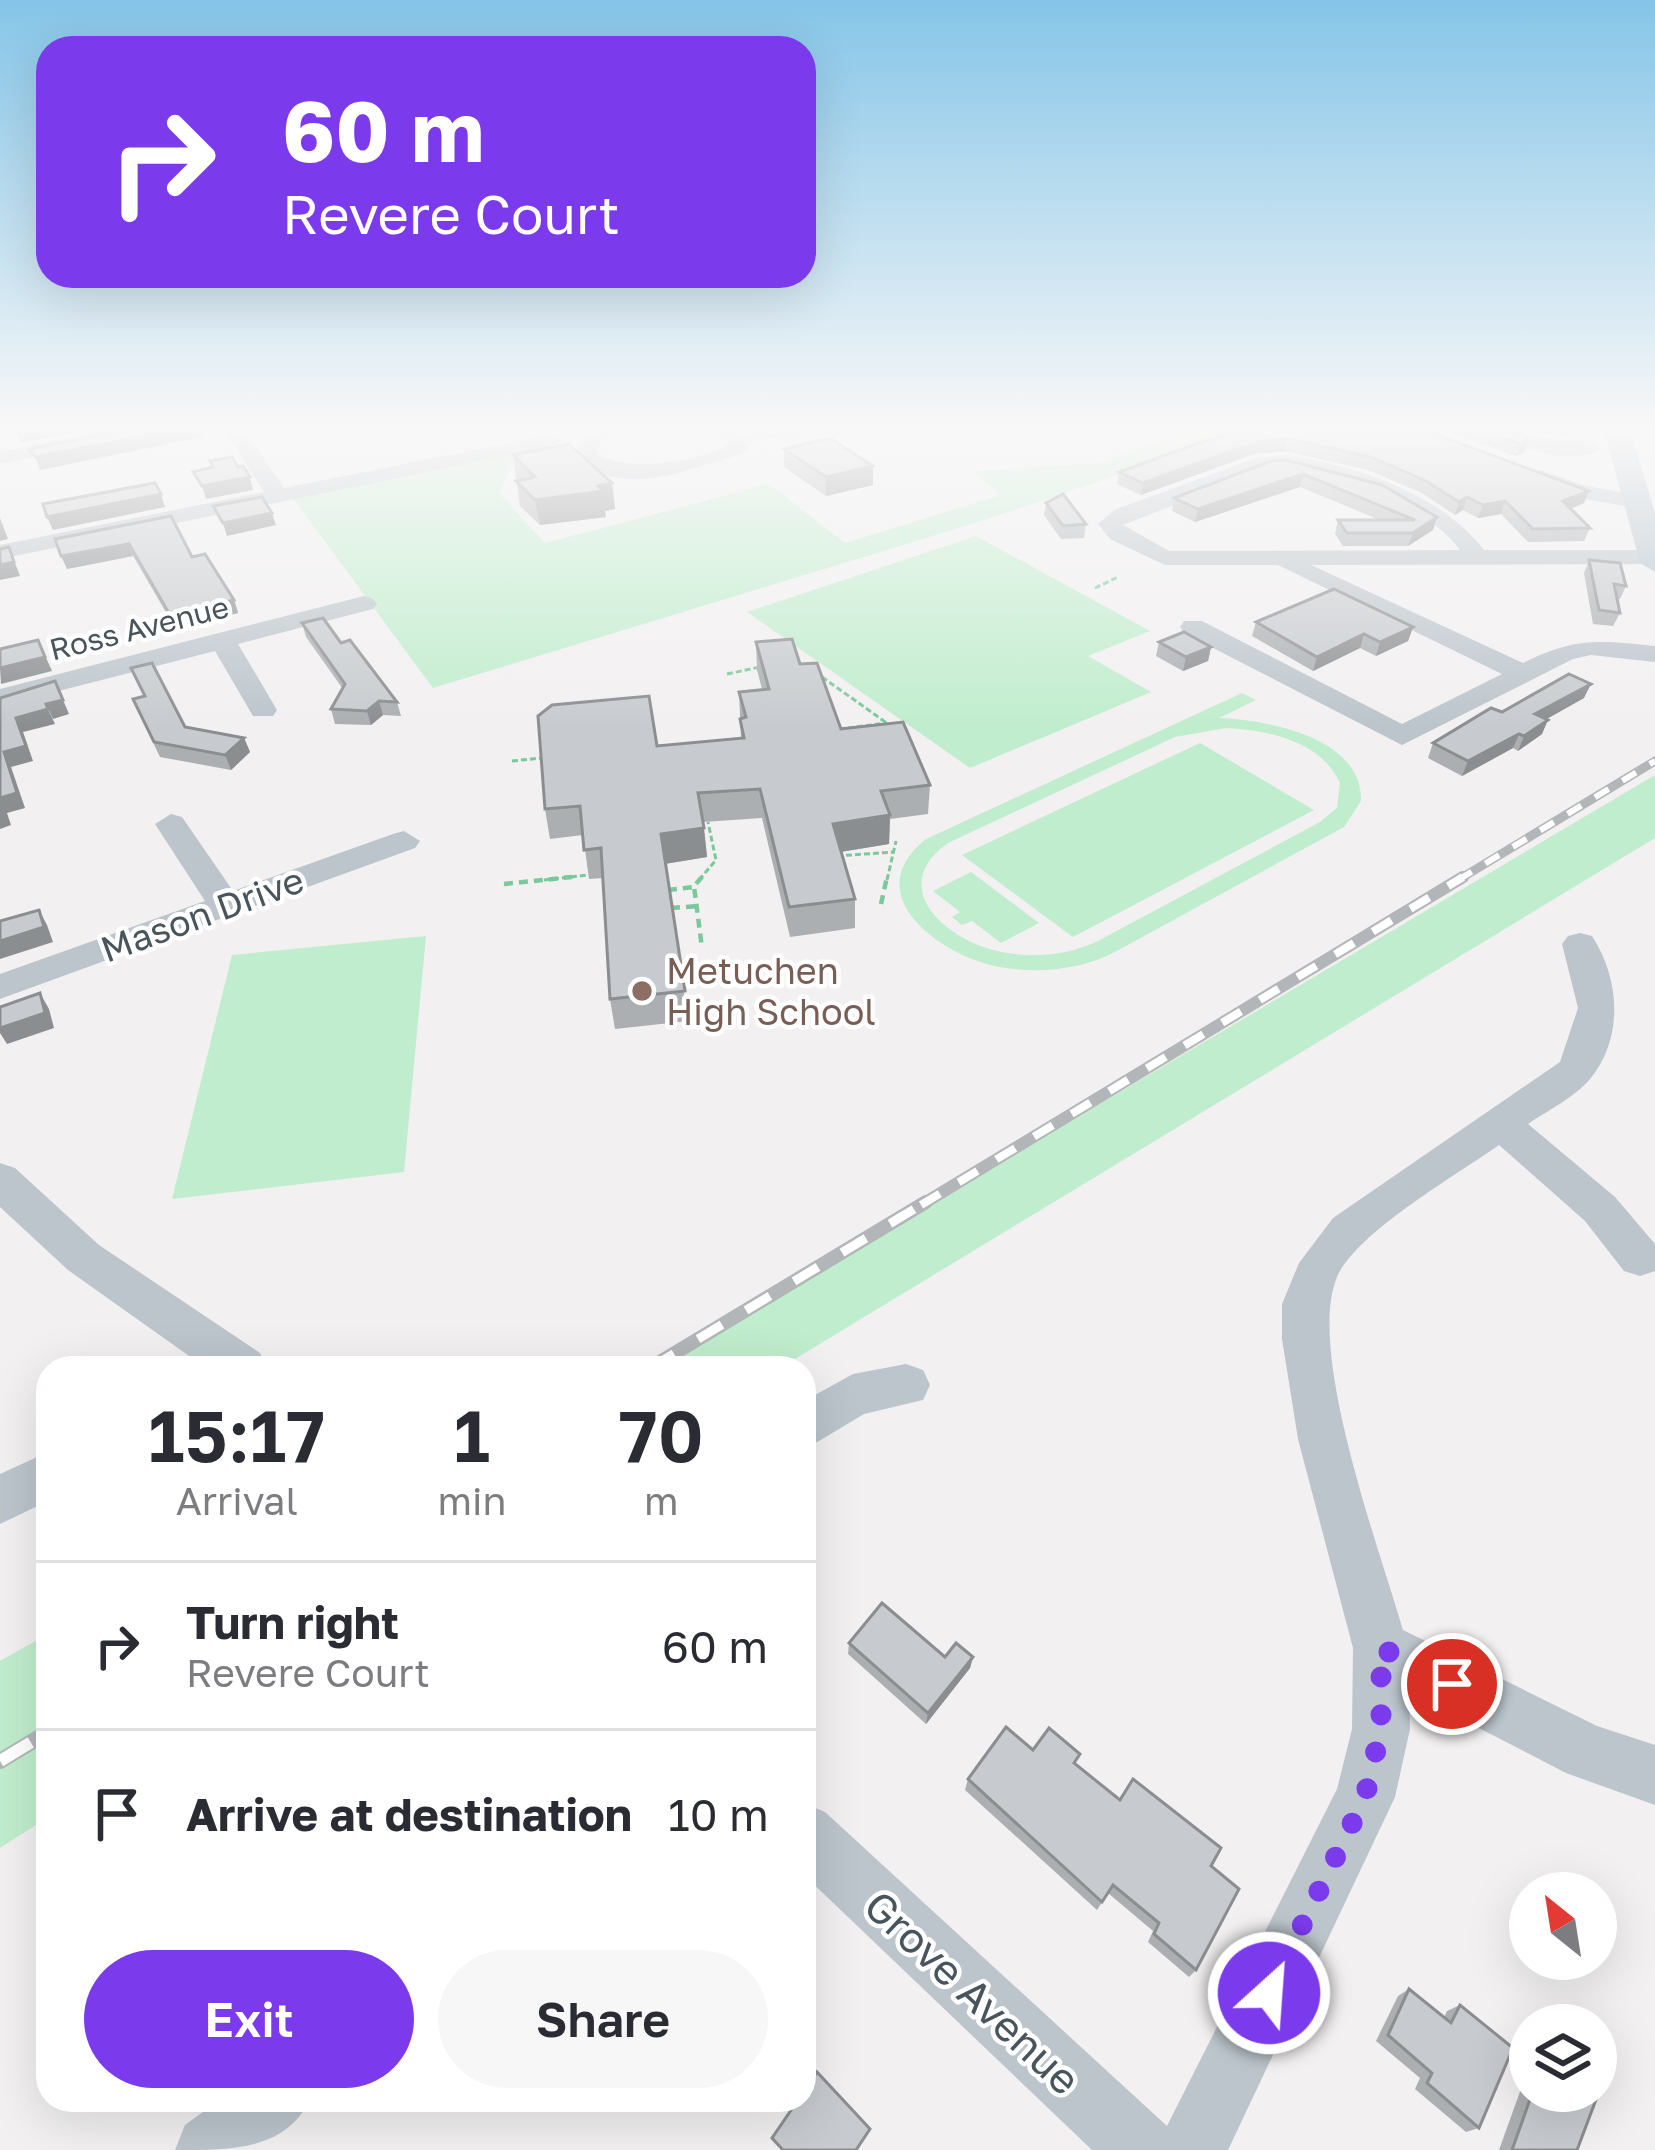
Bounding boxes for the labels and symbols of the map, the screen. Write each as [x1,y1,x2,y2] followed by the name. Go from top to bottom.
[46,588,232,668] street label: Ross Avenue
[95,857,309,971] street label: Mason Drive
[666,949,876,1033] place label: Metuchen High School
[629,978,655,1004] marker: Metuchen High School
[1401,1633,1503,1735] pin
[1509,1872,1617,1980] north arrow
[855,1880,1091,2104] street label: Grove Avenue
[1206,1930,1332,2056] position arrow

